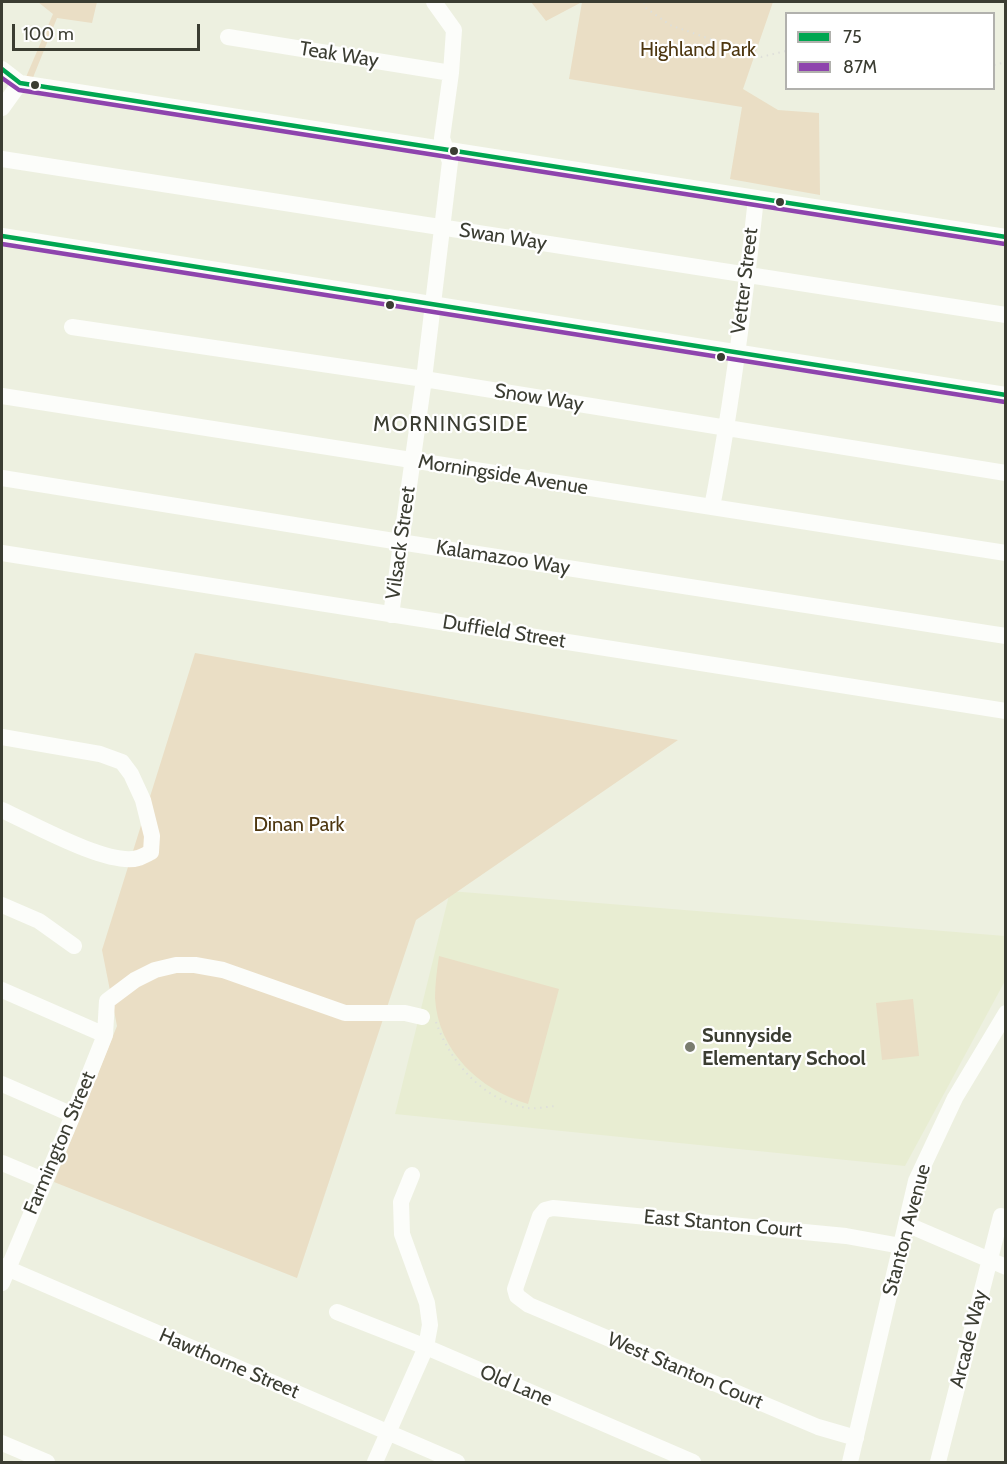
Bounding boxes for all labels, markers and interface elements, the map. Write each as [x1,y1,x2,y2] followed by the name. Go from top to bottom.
[15,12,202,50] scale bar
[785,12,995,90] legend
[23,23,74,45] text: 100 m
[843,26,862,48] text: 75
[298,37,380,73] street label: Teak Way
[640,38,756,62] park label: Highland Park
[843,56,877,78] text: 87M
[29,79,41,91] unlabelled marker
[448,145,460,157] unlabelled marker
[774,196,786,208] unlabelled marker
[457,218,549,256] street label: Swan Way
[727,226,763,336] street label: Vetter Street
[384,299,396,311] unlabelled marker
[715,351,727,363] unlabelled marker
[493,379,585,417] street label: Snow Way
[373,412,529,438] district label: MORNINGSIDE
[416,450,590,500] street label: Morningside Avenue
[381,485,421,601] street label: Vilsack Street
[434,536,572,580] street label: Kalamazoo Way
[441,610,567,654] street label: Duffield Street
[253,813,345,837] park label: Dinan Park
[702,1024,866,1071] place label: Sunnyside Elementary School
[683,1040,697,1054] marker: Sunnyside Elementary School
[19,1068,101,1218] street label: Farmington Street
[878,1161,936,1299] street label: Stanton Avenue
[643,1205,803,1243] street label: East Stanton Court
[945,1287,993,1391] street label: Arcade Way
[155,1324,303,1404] street label: Hawthorne Street
[604,1327,766,1415] street label: West Stanton Court
[476,1360,556,1412] street label: Old Lane

